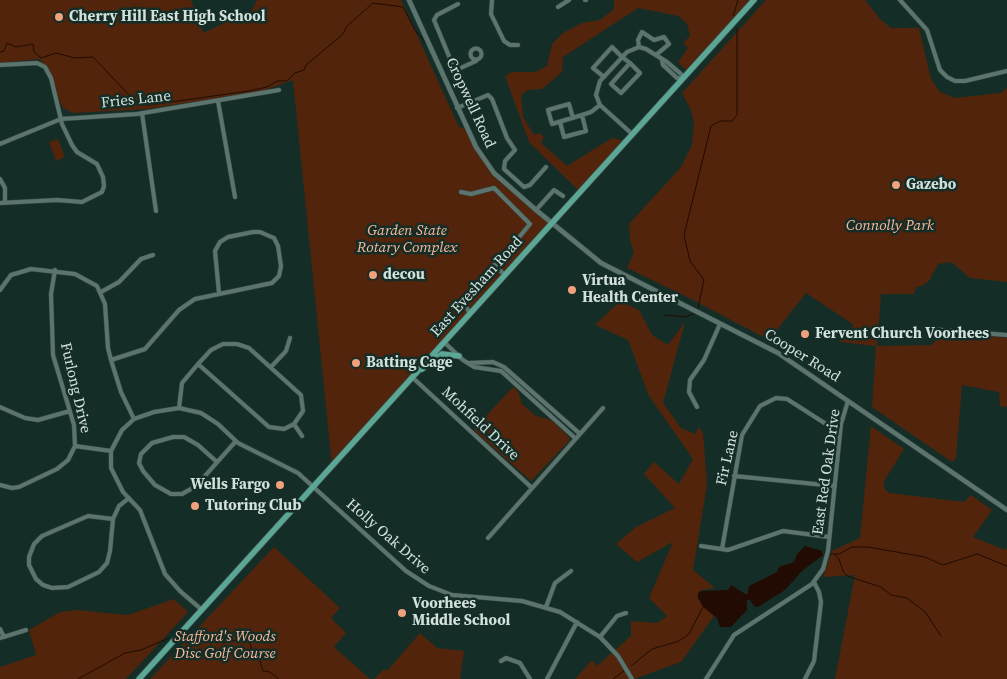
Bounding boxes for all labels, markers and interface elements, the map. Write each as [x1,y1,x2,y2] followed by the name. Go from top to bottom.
[69,8,266,26] place label: Cherry Hill East High School
[53,11,65,23] marker: Cherry Hill East High School
[441,55,499,151] street label: Cropwell Road
[100,87,172,113] street label: Fries Lane
[906,176,956,194] place label: Gazebo
[890,179,902,191] marker: Gazebo
[846,217,934,235] park label: Connolly Park
[357,222,457,257] park label: Garden State Rotary Complex
[427,233,527,341] street label: East Evesham Road
[383,266,425,284] place label: decou
[367,269,379,281] marker: decou
[582,272,678,307] place label: Virtua Health Center
[566,284,578,296] marker: Virtua Health Center
[815,325,989,343] place label: Fervent Church Voorhees
[761,326,843,386] street label: Cooper Road
[799,328,811,340] marker: Fervent Church Voorhees
[56,341,94,435] street label: Furlong Drive
[366,354,453,372] place label: Batting Cage
[350,357,362,369] marker: Batting Cage
[437,383,523,465] street label: Mohfield Drive
[809,408,845,536] street label: East Red Oak Drive
[713,429,743,487] street label: Fir Lane
[190,476,270,494] place label: Wells Fargo
[274,479,286,491] marker: Wells Fargo
[342,496,434,578] street label: Holly Oak Drive
[205,497,301,515] place label: Tutoring Club
[189,500,201,512] marker: Tutoring Club
[412,595,510,630] place label: Voorhees Middle School
[396,607,408,619] marker: Voorhees Middle School
[174,628,276,663] park label: Stafford's Woods Disc Golf Course

